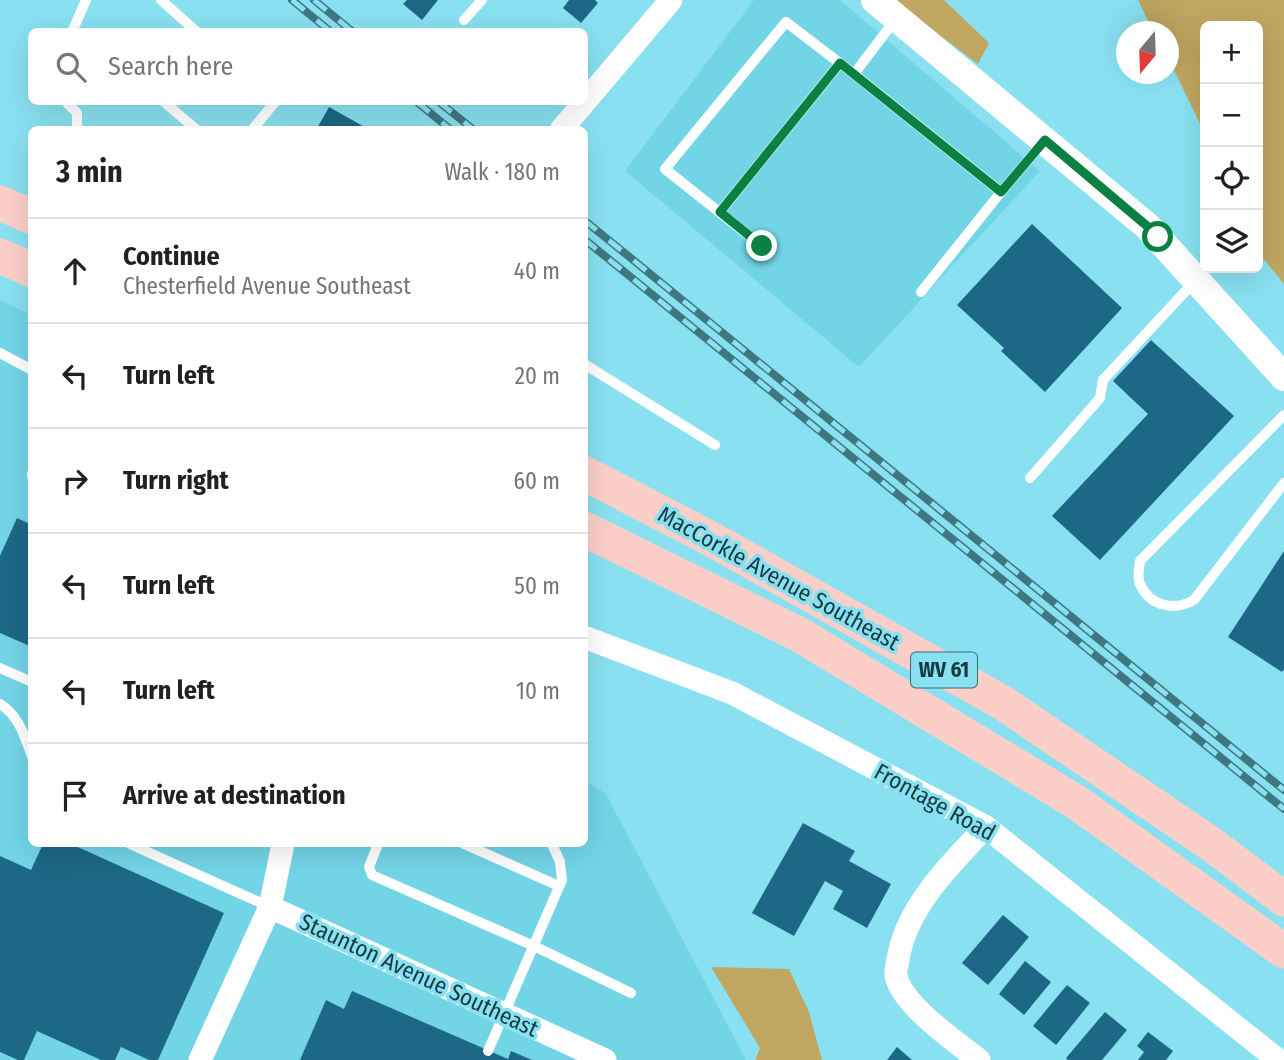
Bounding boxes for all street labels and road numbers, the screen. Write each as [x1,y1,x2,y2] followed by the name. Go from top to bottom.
[653,500,905,656] street label: MacCorkle Avenue Southeast
[911,652,977,688] road number: WV 61
[870,757,1000,847] street label: Frontage Road
[295,907,543,1043] street label: Staunton Avenue Southeast

